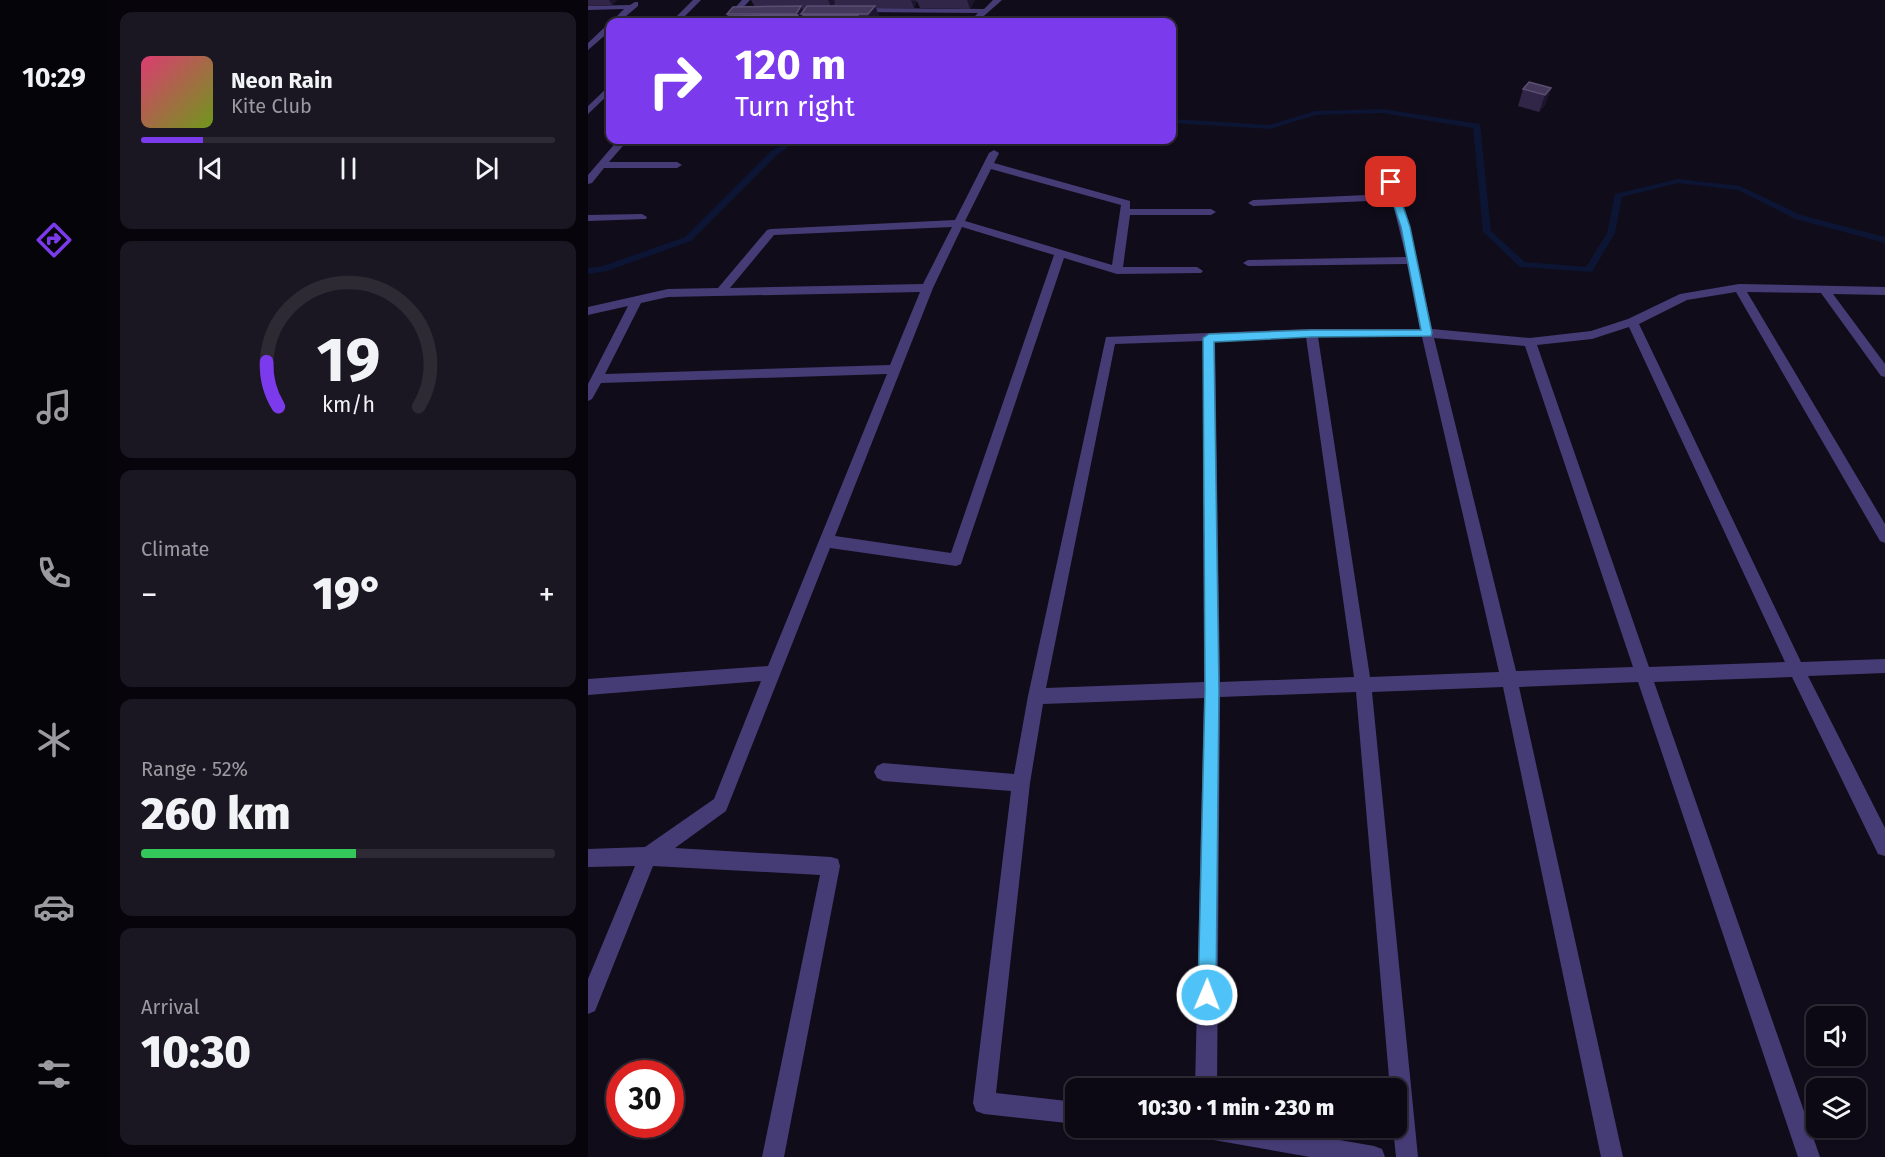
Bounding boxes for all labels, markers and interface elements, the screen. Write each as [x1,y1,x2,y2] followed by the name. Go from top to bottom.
[735,40,846,90] text: 120 m
[636,42,714,120] icon: right
[22,62,86,94] text: 10:29
[231,67,333,94] text: Neon Rain
[735,91,855,123] text: Turn right
[231,94,312,118] text: Kite Club
[194,152,227,185] icon: previous
[332,152,365,185] icon: pause
[470,152,503,185] icon: next
[1365,156,1416,207] pin
[1374,165,1407,198] icon: arrive
[33,219,75,261] icon: directions
[316,323,380,398] text: 19
[33,386,75,428] icon: music
[321,392,375,418] text: km/h
[141,537,209,561] text: Climate
[33,552,75,594] icon: phone
[313,567,383,621] text: 19°
[141,575,158,615] text: −
[539,575,555,615] text: +
[33,719,75,761] icon: climate
[141,757,248,781] text: Range · 52%
[141,787,291,841] text: 260 km
[33,886,75,928] icon: car
[1175,963,1239,1027] position arrow
[141,995,200,1019] text: Arrival
[1806,1006,1866,1138] map controls
[1806,1006,1866,1066] button: sound
[141,1025,251,1079] text: 10:30
[33,1053,75,1095] icon: filters
[606,1060,684,1138] speed limit sign: 30
[1806,1078,1866,1138] button: layers
[1138,1094,1334,1121] text: 10:30 · 1 min · 230 m

